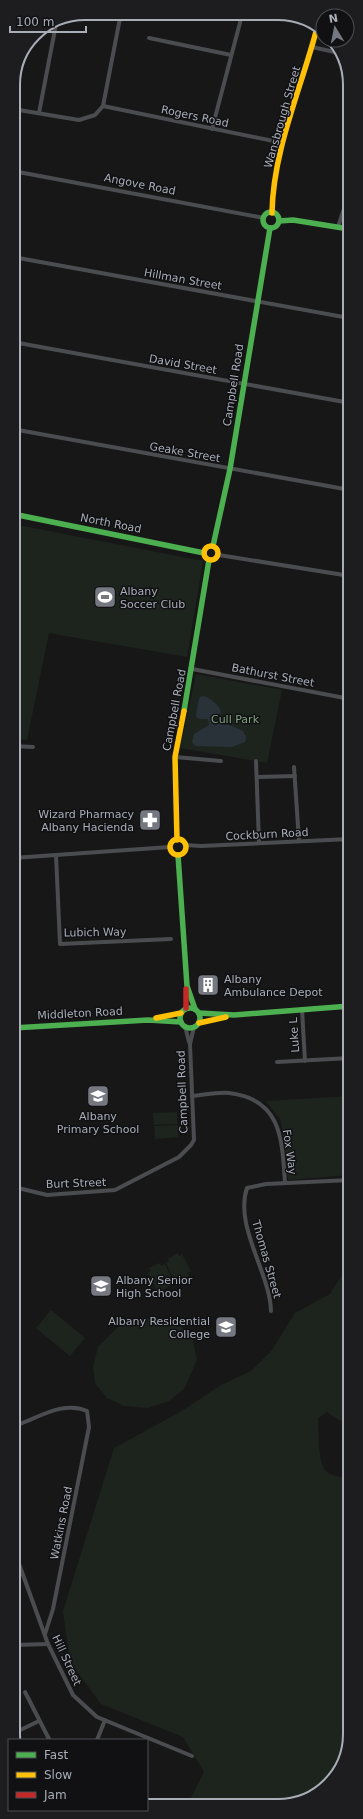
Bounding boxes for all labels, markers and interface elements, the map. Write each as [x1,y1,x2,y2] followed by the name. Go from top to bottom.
[10,8,86,34] scale bar
[315,8,355,48] north arrow
[328,11,339,26] text: N
[16,15,54,29] text: 100 m
[262,64,303,170] street label: Wansbrough Street
[160,103,230,130] street label: Rogers Road
[103,171,177,198] street label: Angove Road
[143,266,224,293] street label: Hillman Street
[221,343,246,427] street label: Campbell Road
[148,352,219,377] street label: David Street
[148,440,222,465] street label: Geake Street
[79,511,143,536] street label: North Road
[92,584,118,610] sports icon: Albany Soccer Club
[120,585,185,611] place label: Albany Soccer Club
[230,661,316,690] street label: Bathurst Street
[160,668,189,752] street label: Campbell Road
[211,713,260,726] park label: Cull Park
[137,807,163,833] pharmacy icon: Wizard Pharmacy Albany Hacienda
[38,808,134,834] place label: Wizard Pharmacy Albany Hacienda
[225,826,309,843] street label: Cockburn Road
[63,925,127,940] street label: Lubich Way
[195,972,221,998] building icon: Albany Ambulance Depot
[224,973,323,999] place label: Albany Ambulance Depot
[37,1005,123,1022] street label: Middleton Road
[287,1016,302,1053] street label: Luke L
[175,1050,190,1134] street label: Campbell Road
[85,1083,111,1109] school or university icon: Albany Primary School
[57,1110,139,1136] place label: Albany Primary School
[280,1129,299,1176] street label: Fox Way
[46,1176,107,1191] street label: Burt Street
[249,1218,284,1300] street label: Thomas Street
[88,1273,114,1299] school or university icon: Albany Senior High School
[116,1274,193,1300] place label: Albany Senior High School
[213,1314,239,1340] school or university icon: Albany Residential College
[108,1315,210,1341] place label: Albany Residential College
[48,1485,75,1561] street label: Watkins Road
[49,1633,84,1688] street label: Hill Street
[8,1739,148,1811] legend
[44,1748,68,1762] text: Fast
[44,1768,72,1782] text: Slow
[43,1788,67,1802] text: Jam

